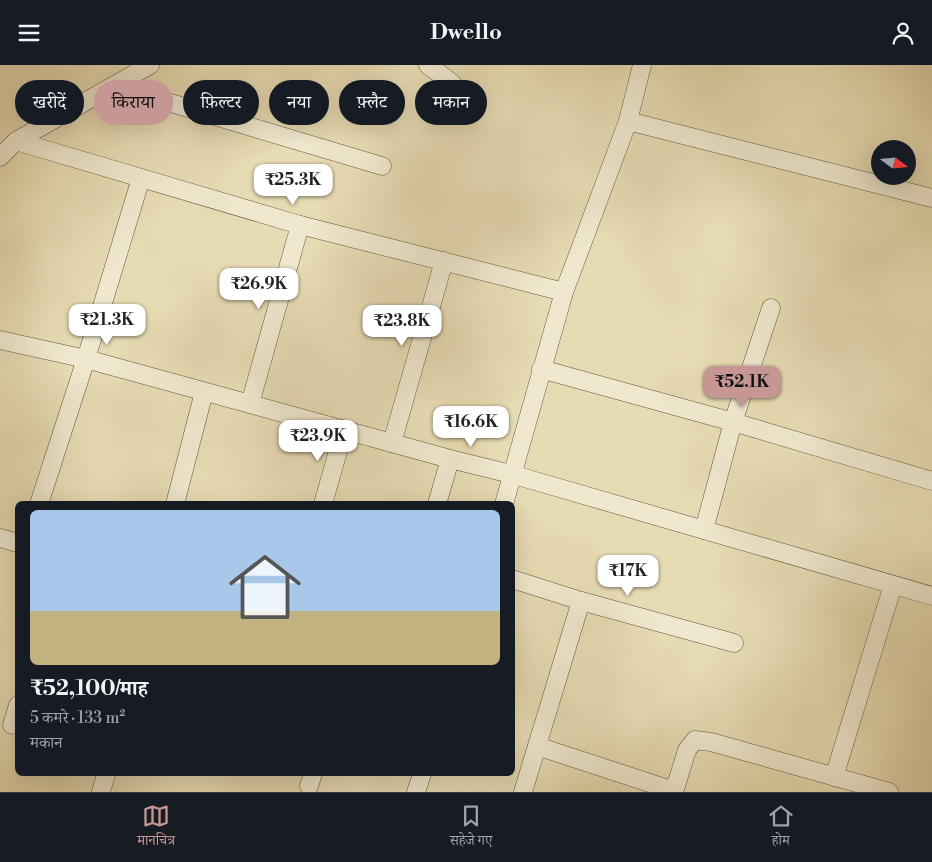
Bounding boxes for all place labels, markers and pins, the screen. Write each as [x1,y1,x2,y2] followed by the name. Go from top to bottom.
[252,163,334,206] pin: ₹25.3K
[218,267,300,310] pin: ₹26.9K
[66,303,148,346] pin: ₹21.3K
[361,305,443,347] pin: ₹23.8K
[701,365,783,408] pin: ₹52.1K
[430,405,512,448] pin: ₹16.6K
[277,419,359,462] pin: ₹23.9K
[598,555,658,597] pin: ₹17K

